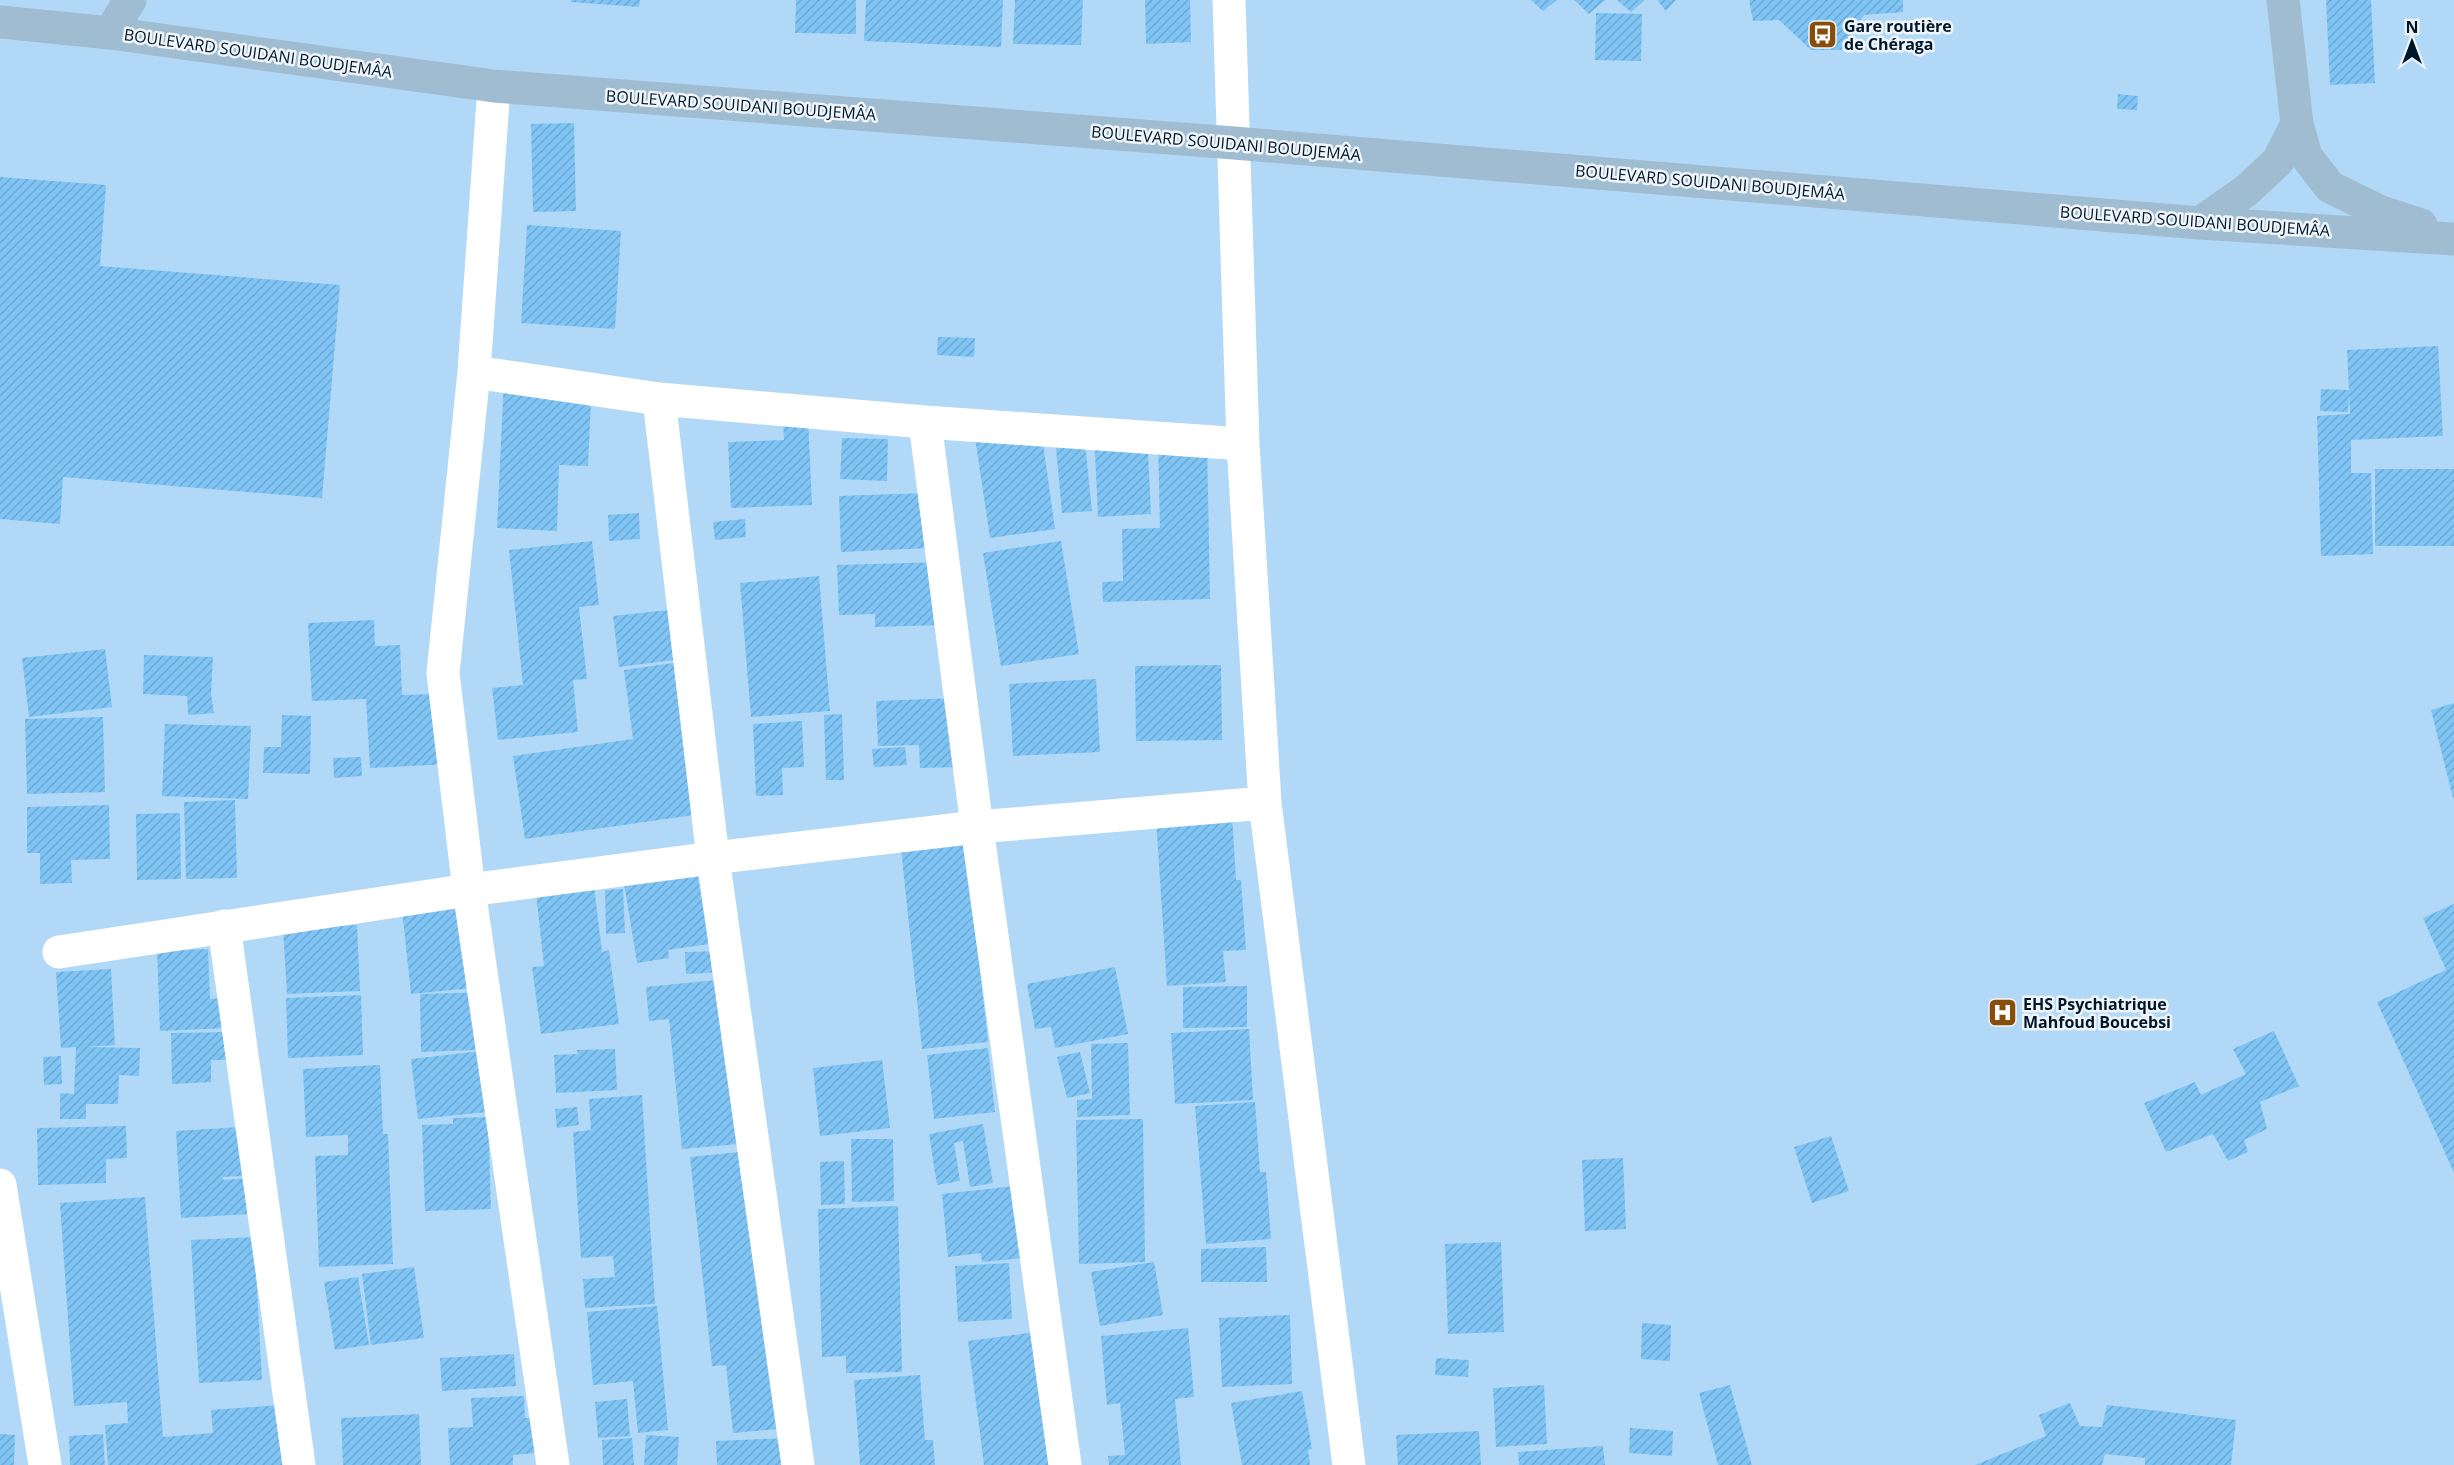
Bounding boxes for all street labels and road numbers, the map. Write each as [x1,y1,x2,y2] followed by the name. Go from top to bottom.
[122,23,394,83] street label: BOULEVARD SOUIDANI BOUDJEMÂA
[605,85,878,125] street label: BOULEVARD SOUIDANI BOUDJEMÂA
[1090,120,1363,166] street label: BOULEVARD SOUIDANI BOUDJEMÂA
[1574,159,1847,205] street label: BOULEVARD SOUIDANI BOUDJEMÂA
[2059,201,2332,241] street label: BOULEVARD SOUIDANI BOUDJEMÂA

